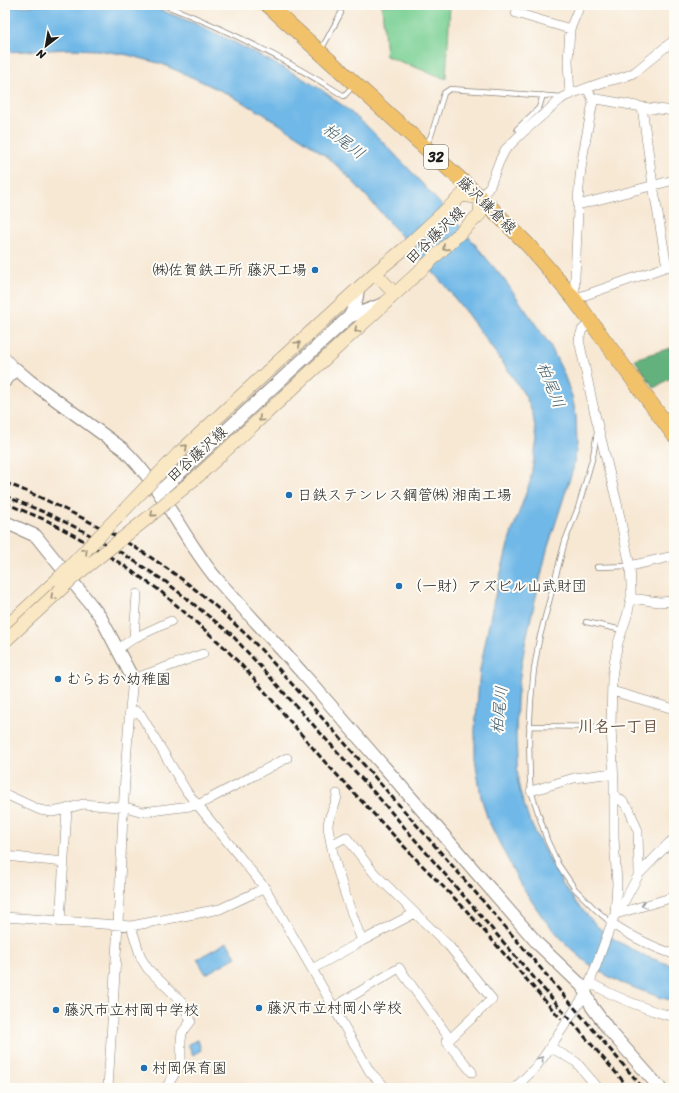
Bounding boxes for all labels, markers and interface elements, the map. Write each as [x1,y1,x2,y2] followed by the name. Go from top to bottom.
[26,26,66,66] north arrow
[33,44,50,65] text: N
[316,115,372,167] water label: 柏尾川
[424,145,448,169] road number: 32
[451,170,523,240] street label: 藤沢鎌倉線
[399,200,471,270] street label: 田谷藤沢線
[442,243,449,250] one-way arrow
[153,257,307,283] place label: ㈱佐賀鉄工所 藤沢工場
[310,265,320,275] marker: ㈱佐賀鉄工所 藤沢工場
[354,325,362,333] one-way arrow
[293,341,300,348] one-way arrow
[529,357,573,413] water label: 柏尾川
[258,414,265,421] one-way arrow
[160,419,234,489] street label: 田谷藤沢線
[180,444,188,452] one-way arrow
[297,482,512,508] place label: 日鉄ステンレス鋼管㈱ 湘南工場
[284,490,294,500] marker: 日鉄ステンレス鋼管㈱ 湘南工場
[150,510,158,517] one-way arrow
[80,548,88,556] one-way arrow
[407,573,587,599] place label: （一財）アズビル山武財団
[394,581,404,591] marker: （一財）アズビル山武財団
[50,592,58,600] one-way arrow
[66,666,171,692] place label: むらおか幼稚園
[53,674,63,684] marker: むらおか幼稚園
[482,685,516,735] water label: 柏尾川
[578,712,658,741] district label: 川名一丁目
[641,900,648,909] one-way arrow
[267,995,402,1021] place label: 藤沢市立村岡小学校
[64,997,199,1023] place label: 藤沢市立村岡中学校
[254,1003,264,1013] marker: 藤沢市立村岡小学校
[51,1005,61,1015] marker: 藤沢市立村岡中学校
[152,1055,227,1081] place label: 村岡保育園
[537,1057,544,1064] one-way arrow
[139,1063,149,1073] marker: 村岡保育園

